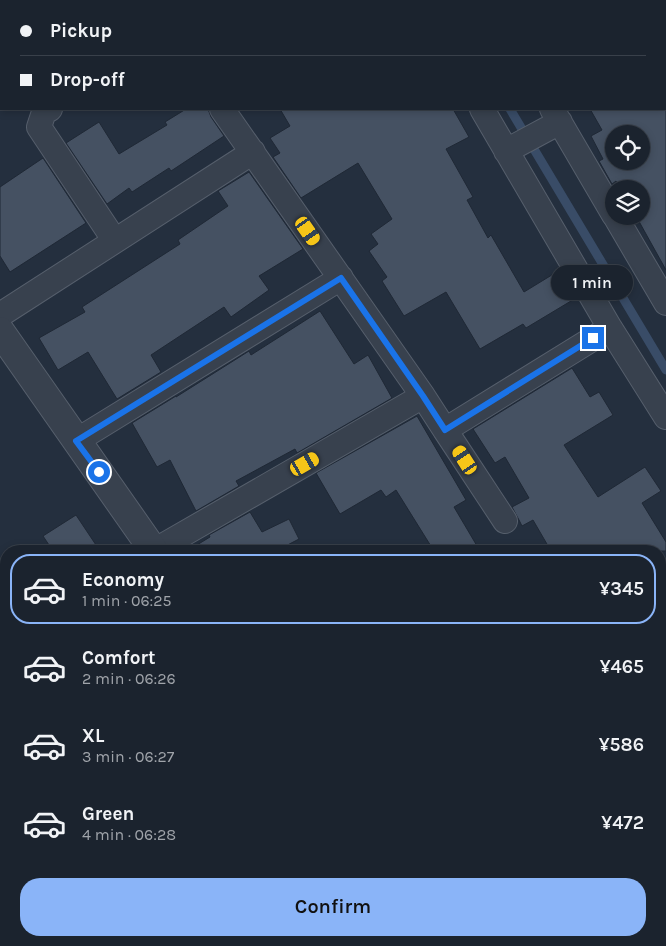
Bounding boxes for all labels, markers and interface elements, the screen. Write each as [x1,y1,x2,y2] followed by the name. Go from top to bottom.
[50,20,112,42] text: Pickup
[50,69,125,91] text: Drop-off
[605,125,650,225] map controls
[605,125,650,170] button: locate
[605,180,650,225] button: layers
[293,214,322,248] car
[552,266,634,300] callout: 1 min
[572,273,612,292] text: 1 min
[582,327,604,349] route end
[450,443,479,477] car
[288,450,321,478] car
[88,461,110,483] route start
[22,567,67,612] icon: car
[82,569,164,591] text: Economy
[599,578,644,600] text: ¥345
[82,591,172,610] text: 1 min · 06:25
[22,645,67,690] icon: car
[82,647,156,669] text: Comfort
[600,656,644,678] text: ¥465
[82,669,176,688] text: 2 min · 06:26
[22,723,67,768] icon: car
[82,725,104,747] text: XL
[599,734,644,756] text: ¥586
[82,747,174,766] text: 3 min · 06:27
[22,801,67,846] icon: car
[82,803,134,825] text: Green
[601,812,644,834] text: ¥472
[82,825,176,844] text: 4 min · 06:28
[20,878,646,936] button: Confirm

